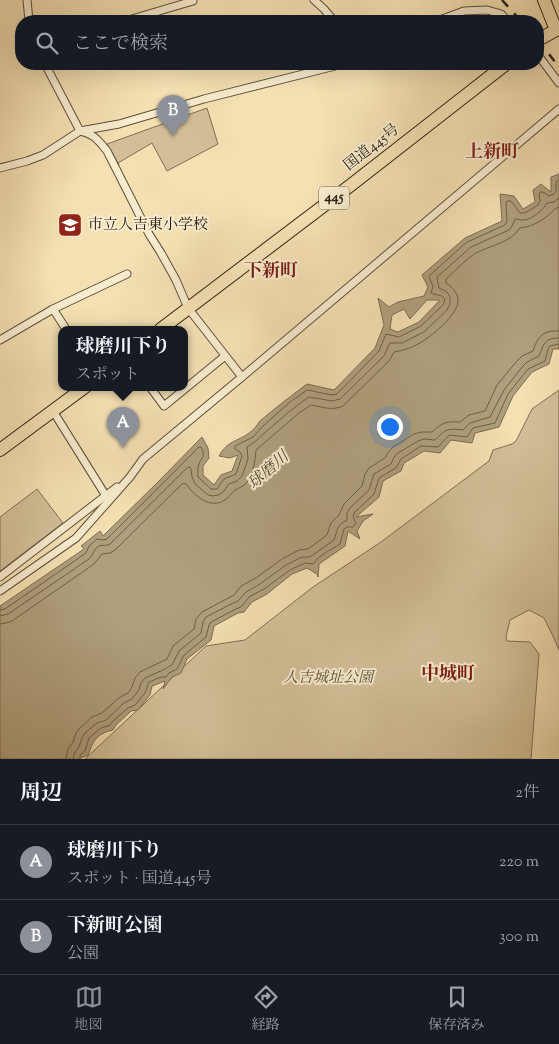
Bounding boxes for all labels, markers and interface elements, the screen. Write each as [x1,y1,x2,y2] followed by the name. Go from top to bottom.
[15,15,544,70] search box
[33,29,61,57] icon: search
[73,31,168,58] text: ここで検索
[157,95,189,136] pin: B
[340,120,404,176] street label: 国道445号
[465,140,519,166] district label: 上新町
[319,187,349,210] road number: 445
[57,212,83,238] school or university icon: 市立人吉東小学校
[88,215,208,236] place label: 市立人吉東小学校
[244,259,298,285] district label: 下新町
[58,326,188,391] popup
[75,334,171,361] text: 球磨川下り
[75,364,140,387] text: スポット
[107,407,139,448] pin: A
[377,414,403,440] your location
[243,445,296,495] water label: 球磨川
[421,662,475,688] district label: 中城町
[283,668,376,689] park label: 人吉城址公園
[20,779,62,809] text: 周辺
[516,782,539,805] text: 2件
[67,838,162,865] text: 球磨川下り
[30,851,43,874] text: A
[499,851,539,874] text: 220 m
[67,868,211,891] text: スポット · 国道445号
[67,913,162,940] text: 下新町公園
[31,926,41,949] text: B
[499,926,539,949] text: 300 m
[67,943,99,966] text: 公園
[75,983,103,1036] tab: 地図
[252,983,280,1036] tab: 経路
[429,983,485,1036] tab: 保存済み

